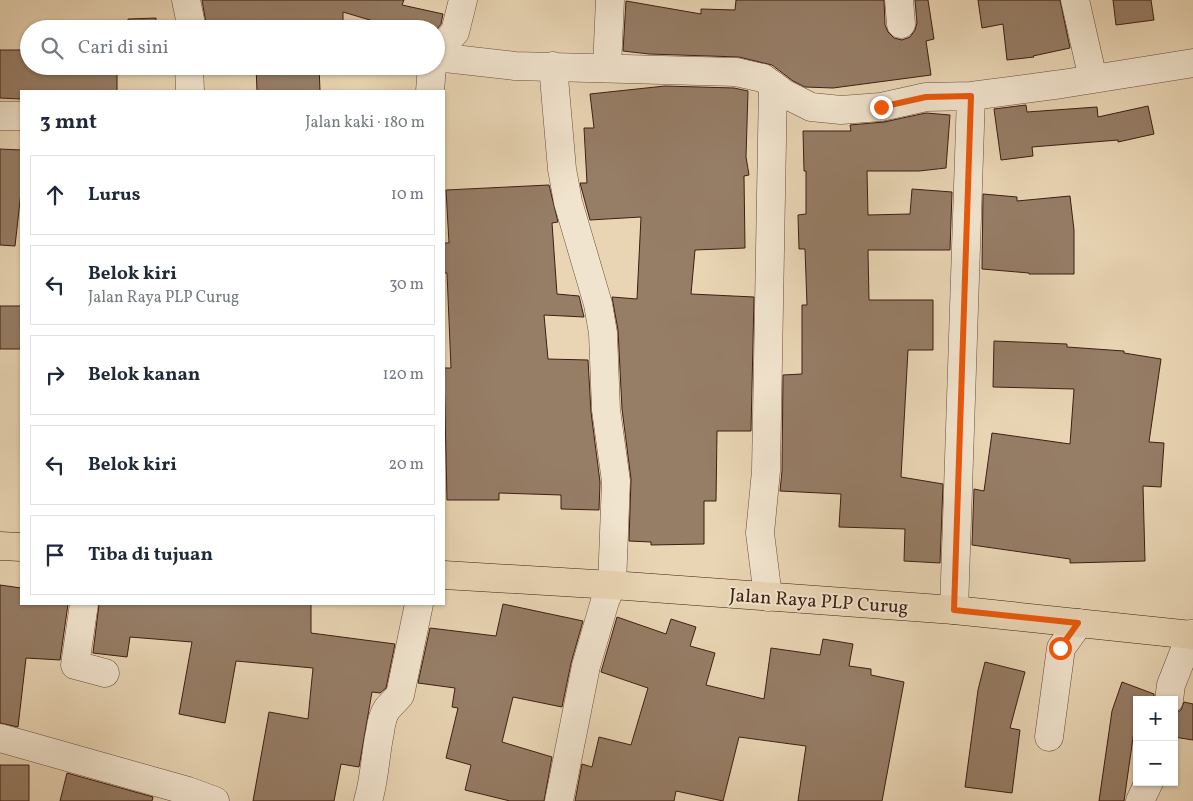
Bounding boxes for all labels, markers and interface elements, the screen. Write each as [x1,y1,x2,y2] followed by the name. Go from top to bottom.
[20,20,445,75] search box
[38,34,66,62] icon: search
[78,35,169,61] text: Cari di sini
[870,96,893,119] route end
[40,108,97,137] text: 3 mnt
[305,112,425,134] text: Jalan kaki · 180 m
[41,181,69,209] icon: ahead
[88,182,140,208] text: Lurus
[391,184,424,206] text: 10 m
[88,261,177,287] text: Belok kiri
[41,271,69,299] icon: left
[389,274,424,296] text: 30 m
[88,287,239,309] text: Jalan Raya PLP Curug
[41,361,69,389] icon: right
[88,362,200,388] text: Belok kanan
[382,364,424,386] text: 120 m
[41,451,69,479] icon: left
[88,452,177,478] text: Belok kiri
[389,454,424,476] text: 20 m
[41,541,69,569] icon: arrive
[88,542,213,568] text: Tiba di tujuan
[728,583,909,621] street label: Jalan Raya PLP Curug
[1049,637,1072,660] route start
[1133,696,1178,786] map controls
[1133,696,1178,741] button: +
[1133,741,1178,786] button: −

